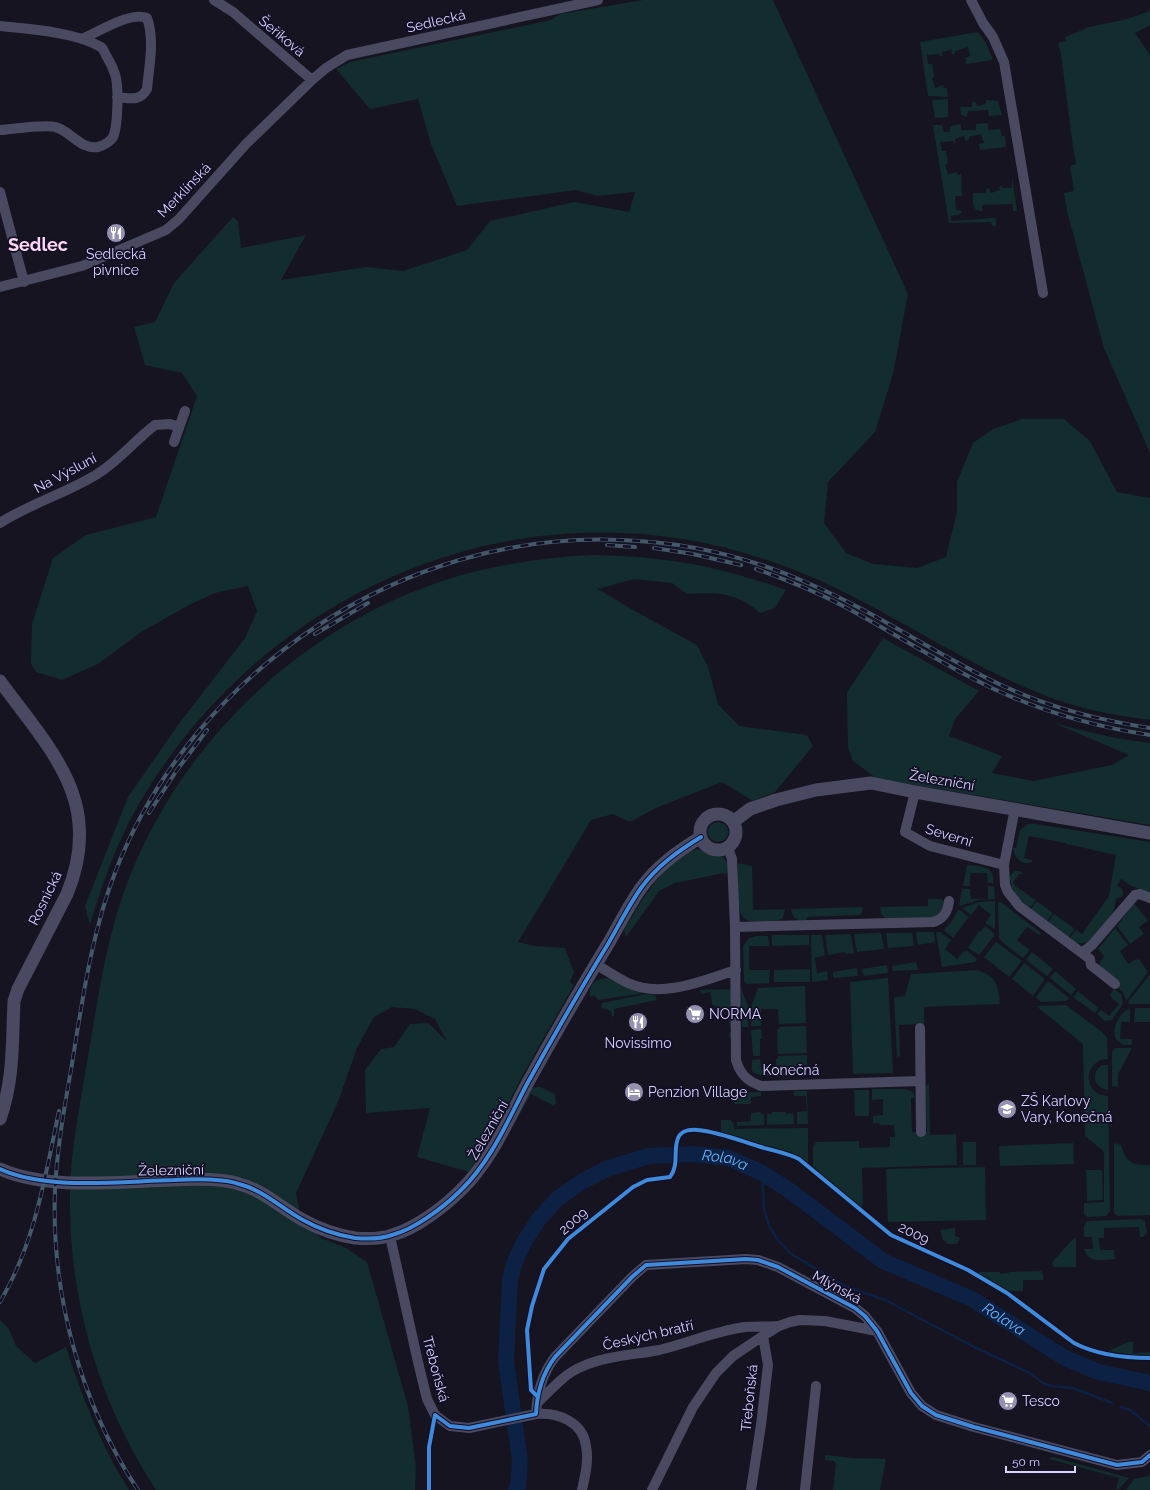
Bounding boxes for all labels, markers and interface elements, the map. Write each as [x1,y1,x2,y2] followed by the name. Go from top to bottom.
[405,6,467,36] street label: Sedlecká
[256,11,309,60] street label: Šeříková
[154,159,214,221] street label: Merklínská
[105,222,127,244] restaurant icon: Sedlecká pivnice
[8,234,68,255] district label: Sedlec
[86,246,146,278] place label: Sedlecká pivnice
[31,449,100,496] street label: Na Výsluní
[908,765,977,794] street label: Železniční
[924,820,975,850] street label: Severní
[25,868,65,928] street label: Rosnická
[684,1003,706,1025] supermarket icon: NORMA
[709,1006,762,1022] place label: NORMA
[627,1011,649,1033] restaurant icon: Novissimo
[604,1035,672,1051] place label: Novissimo
[763,1062,819,1078] street label: Konečná
[623,1081,645,1103] hotel icon: Penzion Village
[648,1084,747,1100] place label: Penzion Village
[1021,1091,1112,1125] place label: ZŠ Karlovy Vary, Konečná
[464,1096,512,1162] street label: Železniční
[996,1098,1018,1120] school or university icon: ZŠ Karlovy Vary, Konečná
[701,1146,751,1174] water label: Rolava
[138,1160,205,1179] street label: Železniční
[555,1204,591,1238] street label: 2009
[896,1219,932,1247] street label: 2009
[810,1267,864,1307] street label: Mlýnská
[979,1299,1029,1339] water label: Rolava
[601,1315,696,1353] street label: Českých bratří
[420,1334,452,1404] street label: Třeboňská
[738,1364,760,1432] street label: Třeboňská
[997,1390,1019,1412] supermarket icon: Tesco
[1022,1393,1060,1409] place label: Tesco
[1006,1448,1075,1474] scale bar
[1012,1455,1040,1469] text: 50 m

